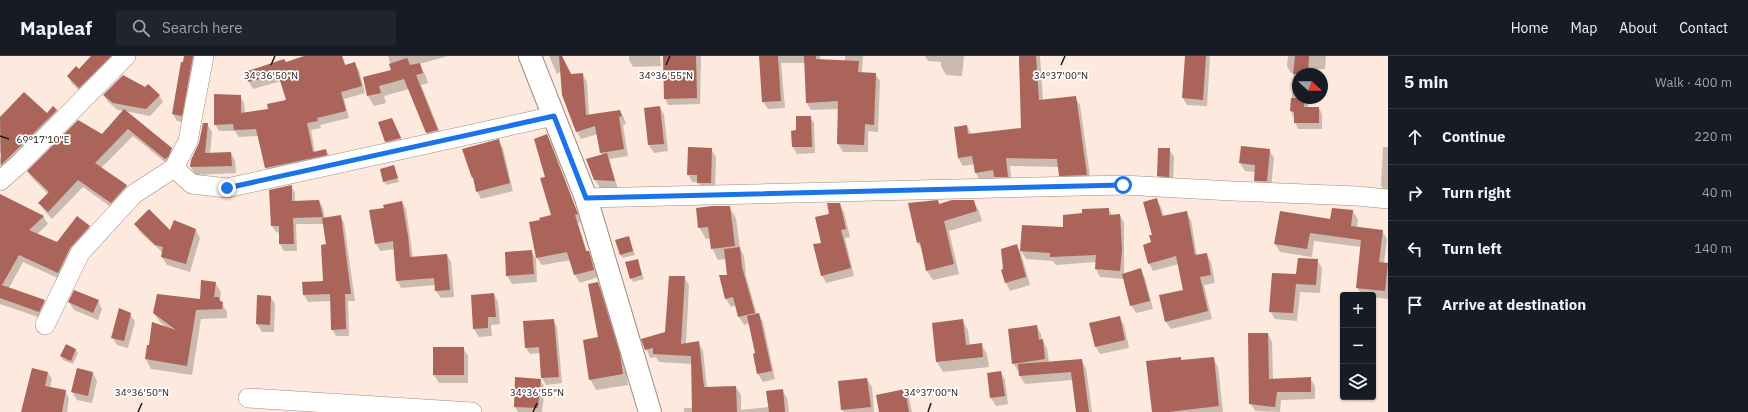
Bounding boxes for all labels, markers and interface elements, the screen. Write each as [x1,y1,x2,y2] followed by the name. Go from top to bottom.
[116,10,396,46] search box
[20,16,92,40] text: Mapleaf
[130,17,152,39] icon: search
[162,18,242,37] text: Search here
[1511,19,1548,37] text: Home
[1570,19,1597,37] text: Map
[1619,19,1657,37] text: About
[1679,19,1728,37] text: Contact
[1292,68,1328,104] north arrow
[244,69,298,82] text: 34°36'50"N
[639,69,693,82] text: 34°36'55"N
[1034,69,1088,82] text: 34°37'00"N
[1404,71,1448,93] text: 5 min
[1655,74,1732,91] text: Walk · 400 m
[1404,126,1426,148] icon: ahead
[1442,127,1506,146] text: Continue
[1694,128,1732,145] text: 220 m
[16,133,70,146] text: 69°17'10"E
[1114,176,1132,194] route start
[218,179,236,197] route end
[1404,182,1426,204] icon: right
[1442,183,1511,202] text: Turn right
[1702,184,1732,201] text: 40 m
[1404,238,1426,260] icon: left
[1442,239,1502,258] text: Turn left
[1694,240,1732,257] text: 140 m
[1340,292,1376,400] map controls
[1340,292,1376,328] button: +
[1404,294,1426,316] icon: arrive
[1442,295,1586,314] text: Arrive at destination
[1340,328,1376,364] button: −
[1340,364,1376,400] button: layers
[115,386,169,399] text: 34°36'50"N
[510,386,564,399] text: 34°36'55"N
[904,386,958,399] text: 34°37'00"N

